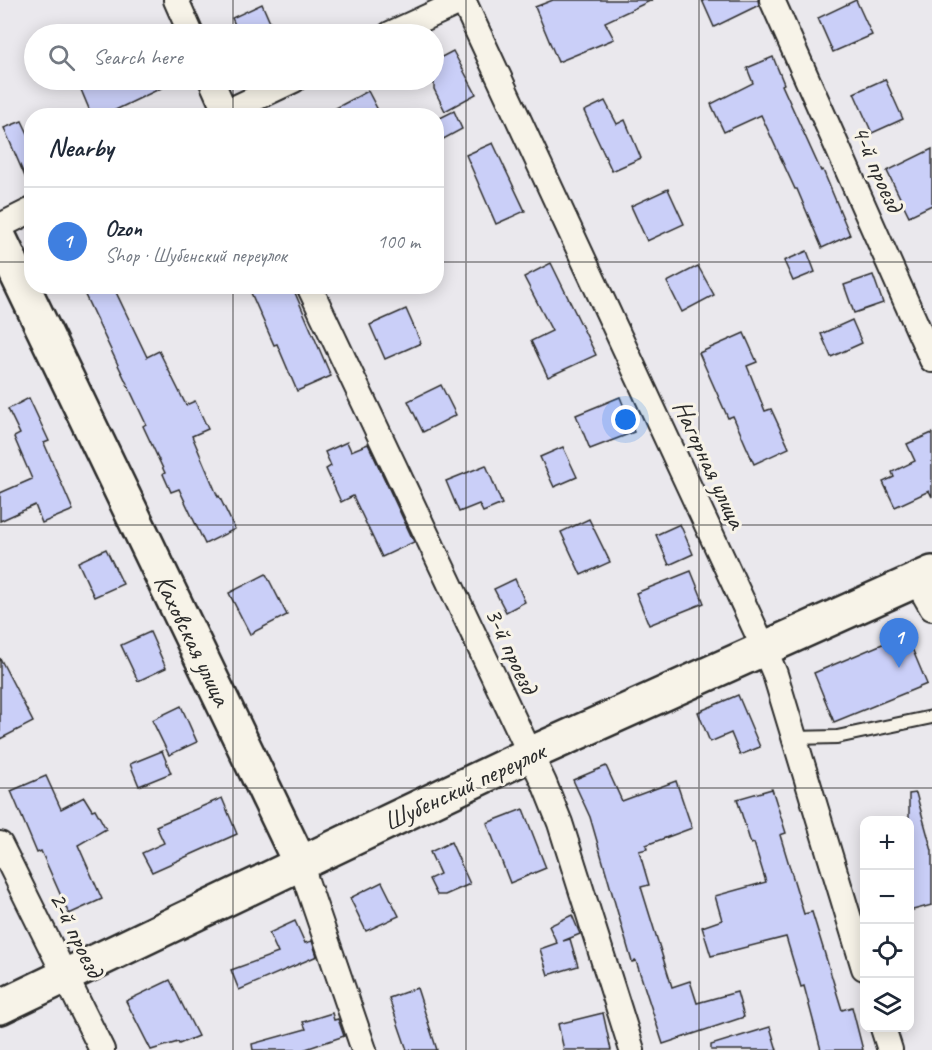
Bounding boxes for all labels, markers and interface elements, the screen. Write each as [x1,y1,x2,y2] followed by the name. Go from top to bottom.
[24,24,444,90] search box
[45,41,78,74] icon: search
[93,43,183,71] text: Search here
[844,120,912,219] street label: 4-й проезд
[48,131,113,164] text: Nearby
[105,215,142,243] text: Ozon
[63,229,72,254] text: 1
[377,229,420,254] text: 100 m
[105,243,287,268] text: Shop · Шубенский переулок
[665,395,754,535] street label: Нагорная улица
[611,405,640,434] your location
[147,569,239,713] street label: Каховская улица
[477,602,547,701] street label: 3-й проезд
[880,618,918,668] pin: 1
[378,734,552,838] street label: Шубенский переулок
[860,816,914,1032] map controls
[860,816,914,870] button: +
[860,870,914,924] button: −
[42,886,113,985] street label: 2-й проезд
[860,924,914,978] button: locate
[860,978,914,1032] button: layers

